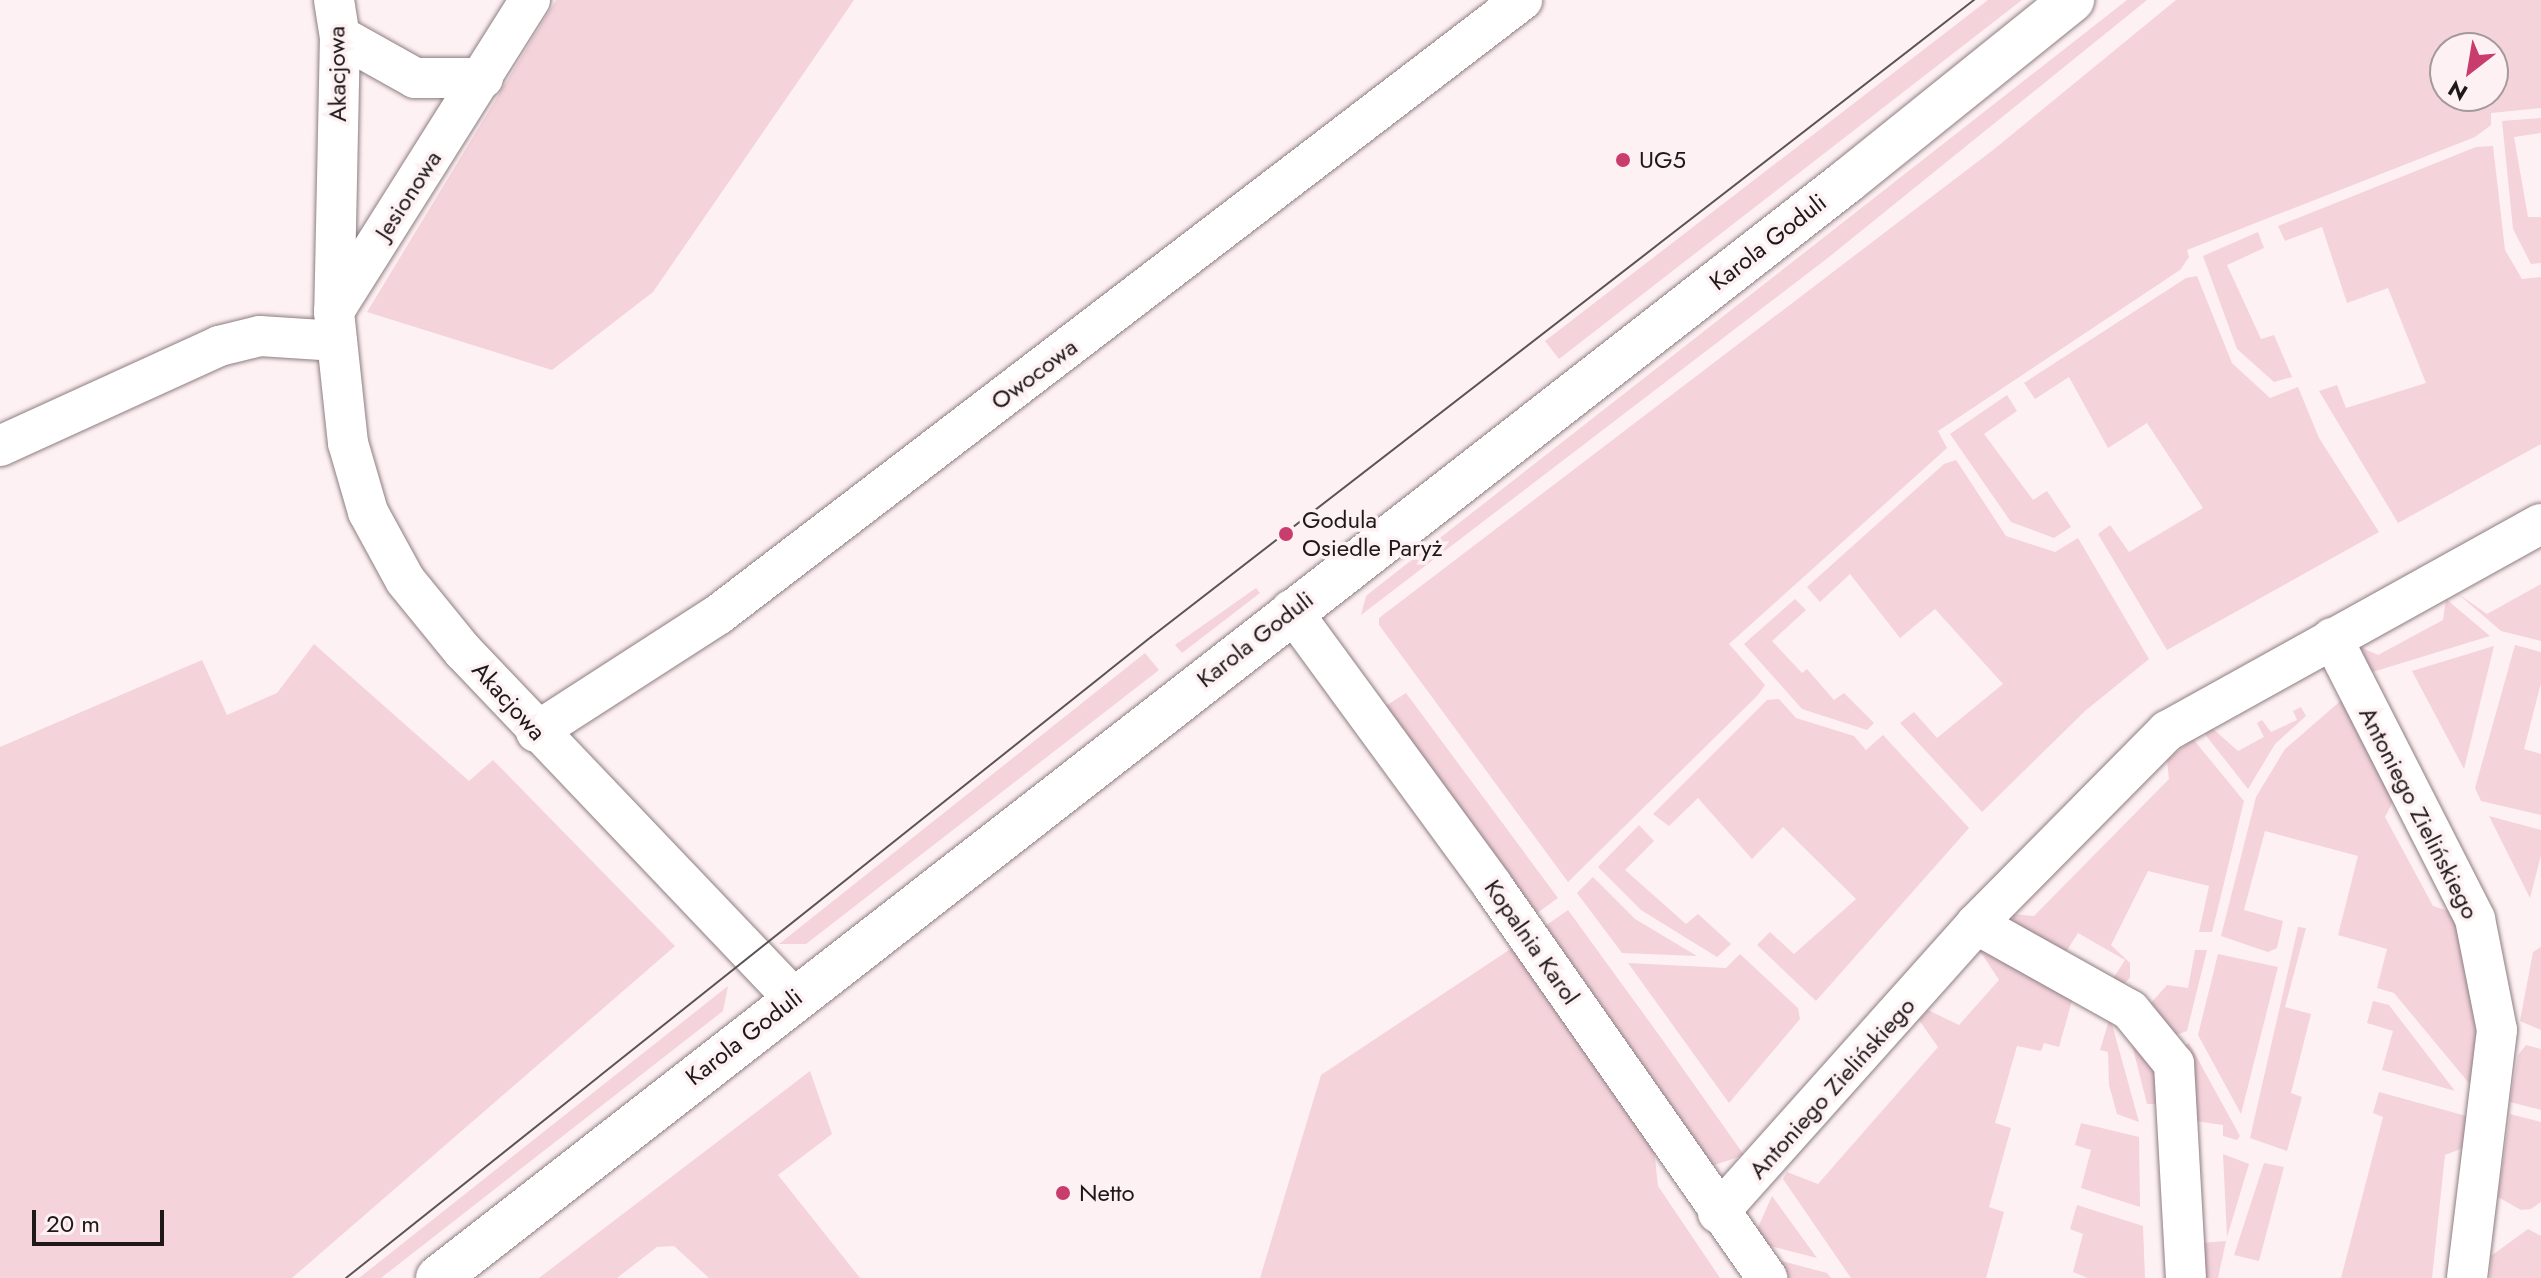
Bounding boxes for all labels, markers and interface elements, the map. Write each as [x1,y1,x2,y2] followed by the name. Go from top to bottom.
[322,26,352,122] street label: Akacjowa
[2429,32,2509,112] north arrow
[2442,73,2473,109] text: N
[369,145,447,245] street label: Jesionowa
[1639,146,1686,174] place label: UG5
[1614,151,1632,169] marker: UG5
[1704,188,1832,296] street label: Karola Goduli
[985,332,1083,416] street label: Owocowa
[1302,506,1443,562] place label: Godula Osiedle Paryż
[1277,525,1295,543] marker: Godula Osiedle Paryż
[1191,585,1319,693] street label: Karola Goduli
[466,656,552,746] street label: Akacjowa
[2353,702,2485,924] street label: Antoniego Zielińskiego
[1478,874,1586,1010] street label: Kopalnia Karol
[680,983,808,1091] street label: Karola Goduli
[1743,991,1921,1185] street label: Antoniego Zielińskiego
[1079,1179,1135,1207] place label: Netto
[1054,1184,1072,1202] marker: Netto
[36,1194,168,1244] scale bar
[46,1206,100,1241] text: 20 m

